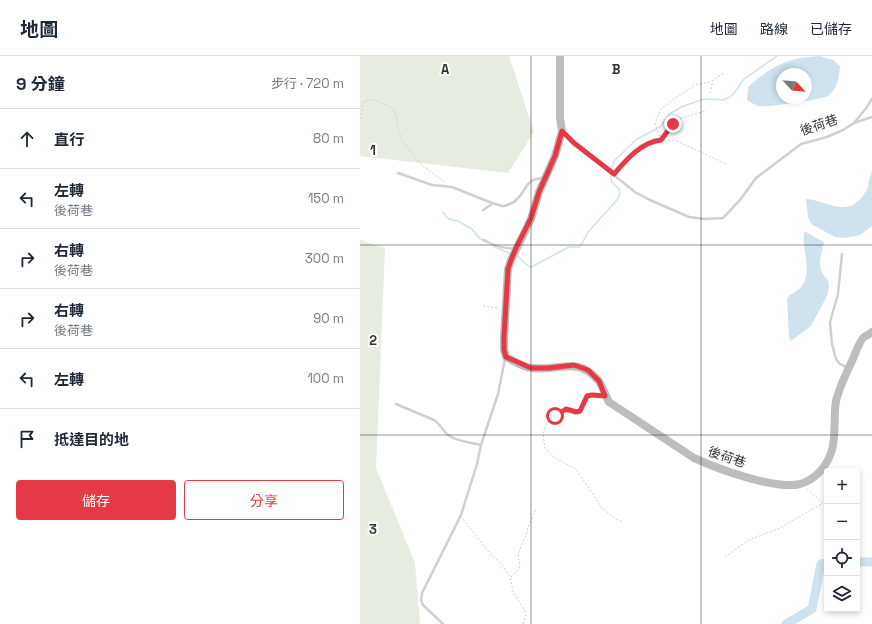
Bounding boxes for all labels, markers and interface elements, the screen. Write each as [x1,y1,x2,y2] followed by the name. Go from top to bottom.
[20,17,58,42] text: 地圖
[710,20,738,38] text: 地圖
[760,20,788,38] text: 路線
[810,20,852,38] text: 已儲存
[441,61,450,78] text: A
[612,61,621,78] text: B
[776,68,812,104] north arrow
[16,73,65,95] text: 9 分鐘
[271,75,344,92] text: 步行 · 720 m
[798,111,840,139] street label: 後荷巷
[664,115,682,133] route end
[16,128,38,150] icon: ahead
[54,130,84,149] text: 直行
[313,130,344,147] text: 80 m
[370,142,376,159] text: 1
[54,181,84,200] text: 左轉
[16,188,38,210] icon: left
[308,190,344,207] text: 150 m
[54,202,93,219] text: 後荷巷
[54,241,84,260] text: 右轉
[16,248,38,270] icon: right
[305,250,344,267] text: 300 m
[54,262,93,279] text: 後荷巷
[54,301,84,320] text: 右轉
[16,308,38,330] icon: right
[313,310,344,327] text: 90 m
[54,322,93,339] text: 後荷巷
[369,332,377,349] text: 2
[16,368,38,390] icon: left
[54,370,84,389] text: 左轉
[307,370,344,387] text: 100 m
[546,407,564,425] route start
[16,428,38,450] icon: arrive
[54,430,129,449] text: 抵達目的地
[706,443,748,471] street label: 後荷巷
[824,468,860,612] map controls
[824,468,860,504] button: +
[16,480,176,520] button: 儲存
[184,480,344,520] button: 分享
[824,504,860,540] button: −
[369,521,377,538] text: 3
[824,540,860,576] button: locate
[824,576,860,612] button: layers

